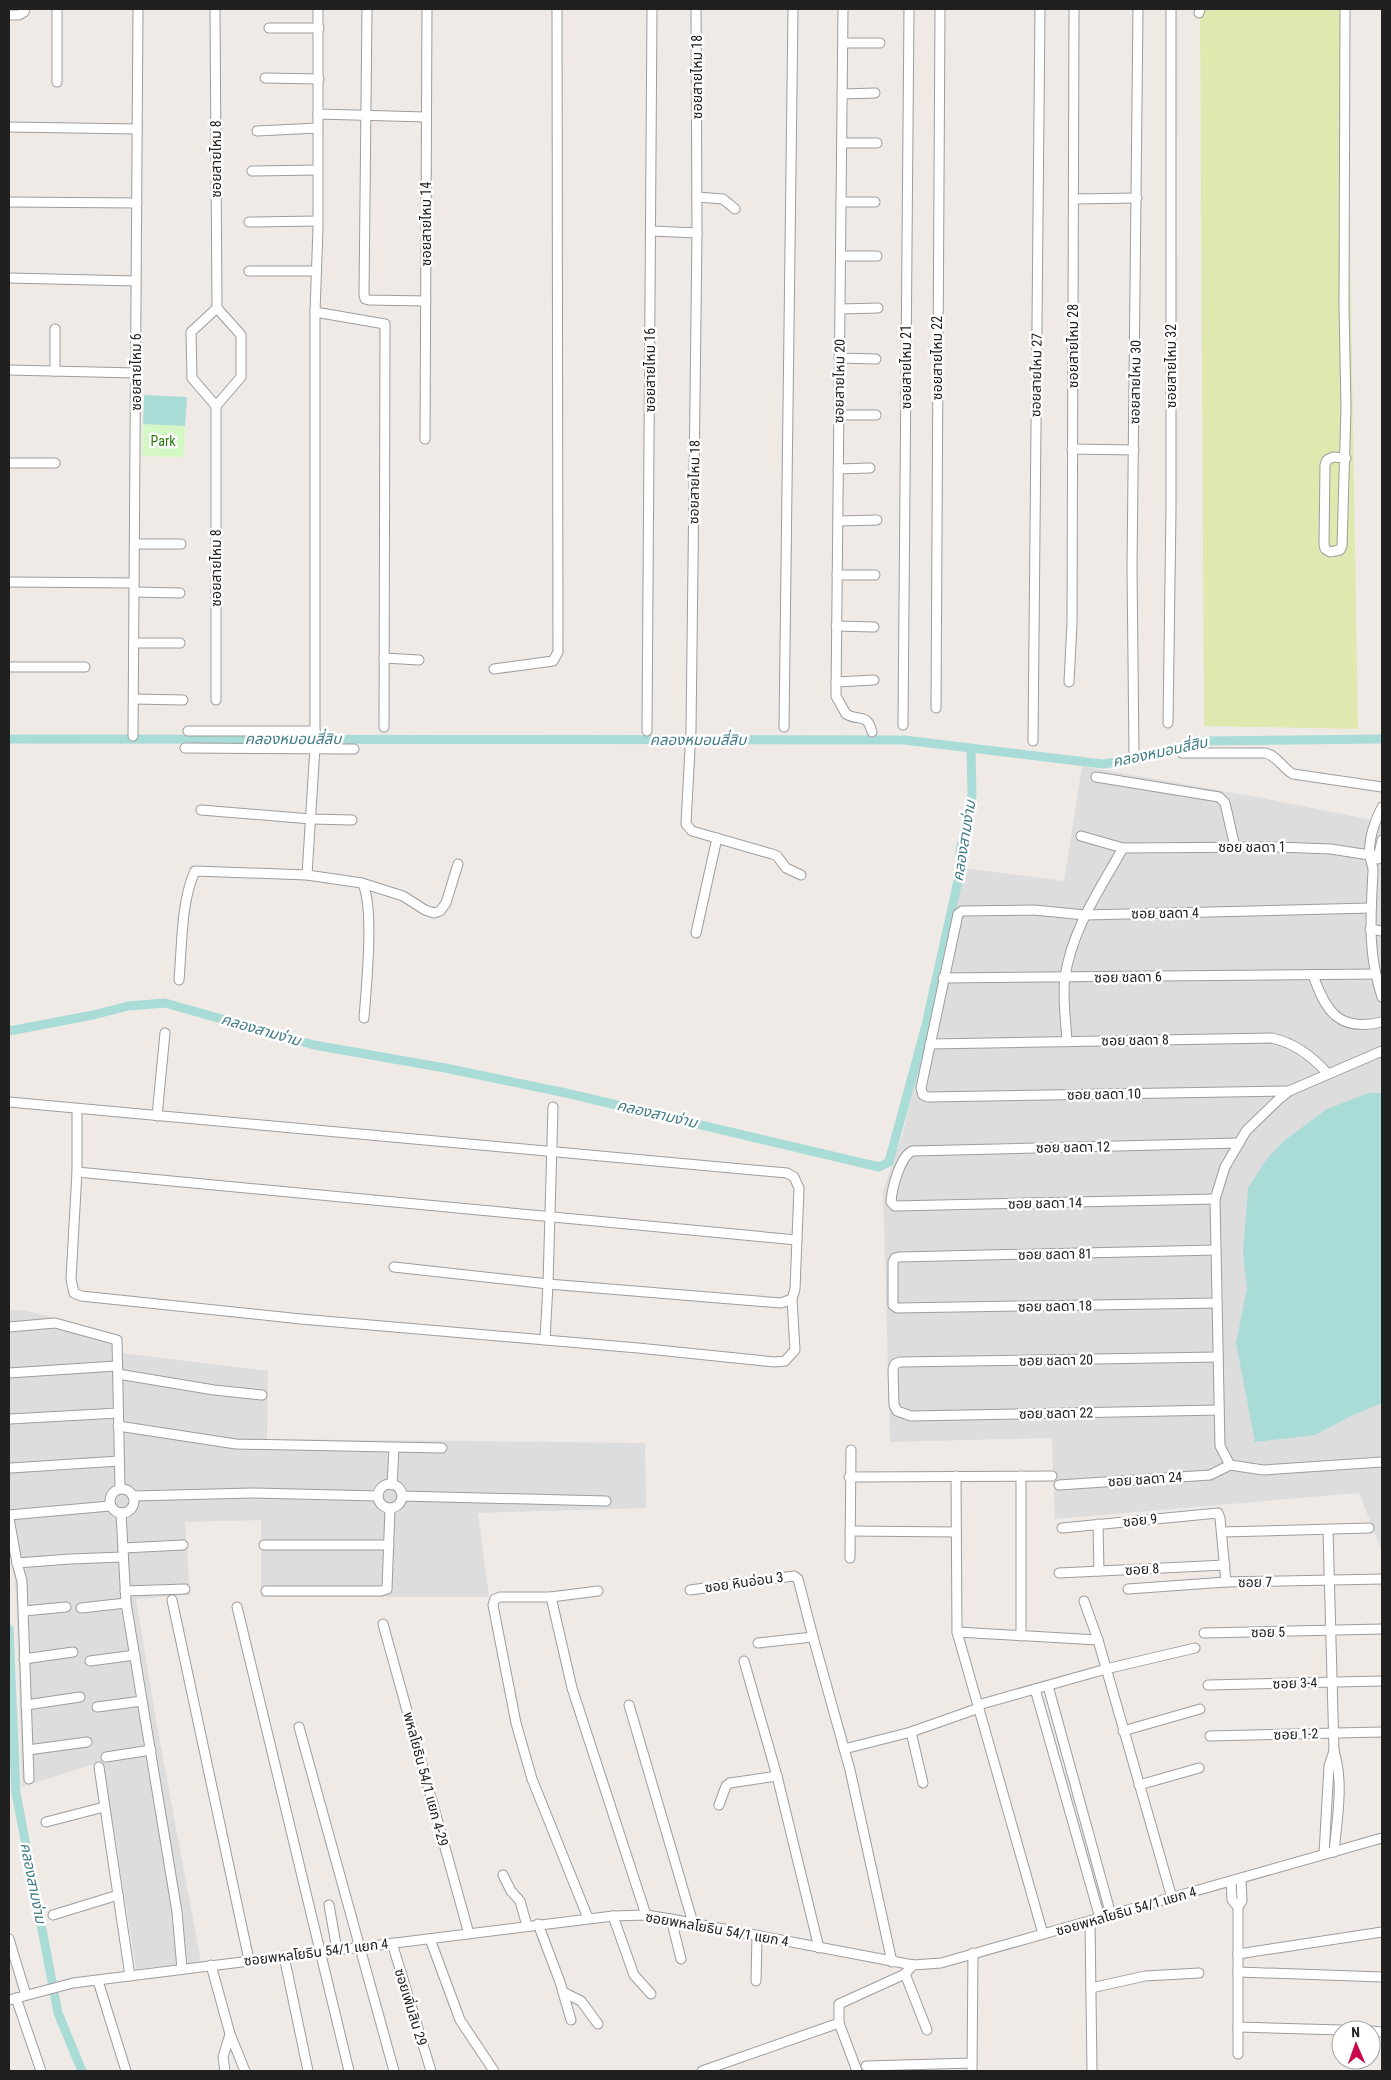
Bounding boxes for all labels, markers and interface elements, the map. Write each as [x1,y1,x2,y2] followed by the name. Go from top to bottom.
[689,35,705,119] street label: ซอยสายไหม 18
[208,120,224,198] street label: ซอยสายไหม 8
[418,182,434,266] street label: ซอยสายไหม 14
[1065,304,1081,388] street label: ซอยสายไหม 28
[929,316,945,400] street label: ซอยสายไหม 22
[1163,324,1179,408] street label: ซอยสายไหม 32
[898,325,914,409] street label: ซอยสายไหม 21
[642,328,658,412] street label: ซอยสายไหม 16
[128,333,144,411] street label: ซอยสายไหม 6
[1027,333,1045,417] street label: ซอยสายไหม 27
[830,339,848,423] street label: ซอยสายไหม 20
[1126,340,1144,424] street label: ซอยสายไหม 30
[151,433,176,449] park label: Park
[685,440,703,524] street label: ซอยสายไหม 18
[208,529,224,607] street label: ซอยสายไหม 8
[245,728,342,748] water label: คลองหมอนสี่สิบ
[650,729,747,749] water label: คลองหมอนสี่สิบ
[1111,731,1210,771] water label: คลองหมอนสี่สิบ
[949,797,980,883] water label: คลองสามง่าม
[1218,839,1286,855] street label: ซอย ชลดา 1
[1131,904,1199,922] street label: ซอย ชลดา 4
[1094,968,1162,986] street label: ซอย ชลดา 6
[219,1010,304,1050] water label: คลองสามง่าม
[1101,1031,1169,1049] street label: ซอย ชลดา 8
[1067,1085,1141,1103] street label: ซอย ชลดา 10
[615,1096,701,1132] water label: คลองสามง่าม
[1036,1138,1110,1156] street label: ซอย ชลดา 12
[1008,1194,1082,1212] street label: ซอย ชลดา 14
[1018,1245,1092,1263] street label: ซอย ชลดา 81
[1018,1297,1092,1315] street label: ซอย ชลดา 18
[1019,1351,1093,1369] street label: ซอย ชลดา 20
[1019,1404,1093,1422] street label: ซอย ชลดา 22
[1107,1468,1183,1490] street label: ซอย ชลดา 24
[1122,1510,1158,1530] street label: ซอย 9
[1124,1560,1160,1578] street label: ซอย 8
[704,1569,784,1595] street label: ซอย หินอ่อน 3
[1238,1574,1272,1590] street label: ซอย 7
[1251,1624,1285,1640] street label: ซอย 5
[1272,1674,1318,1692] street label: ซอย 3-4
[400,1710,452,1848] street label: พหลโยธิน 54/1 แยก 4-29
[1273,1725,1319,1743] street label: ซอย 1-2
[16,1841,50,1927] water label: คลองสามง่าม
[1054,1883,1198,1939] street label: ซอยพหลโยธิน 54/1 แยก 4
[644,1909,790,1950] street label: ซอยพหลโยธิน 54/1 แยก 4
[243,1935,389,1969] street label: ซอยพหลโยธิน 54/1 แยก 4
[392,1966,431,2048] street label: ซอยเพิ่มสิน 29
[1331,2020,1381,2070] north arrow
[1351,2024,1360,2040] text: N

